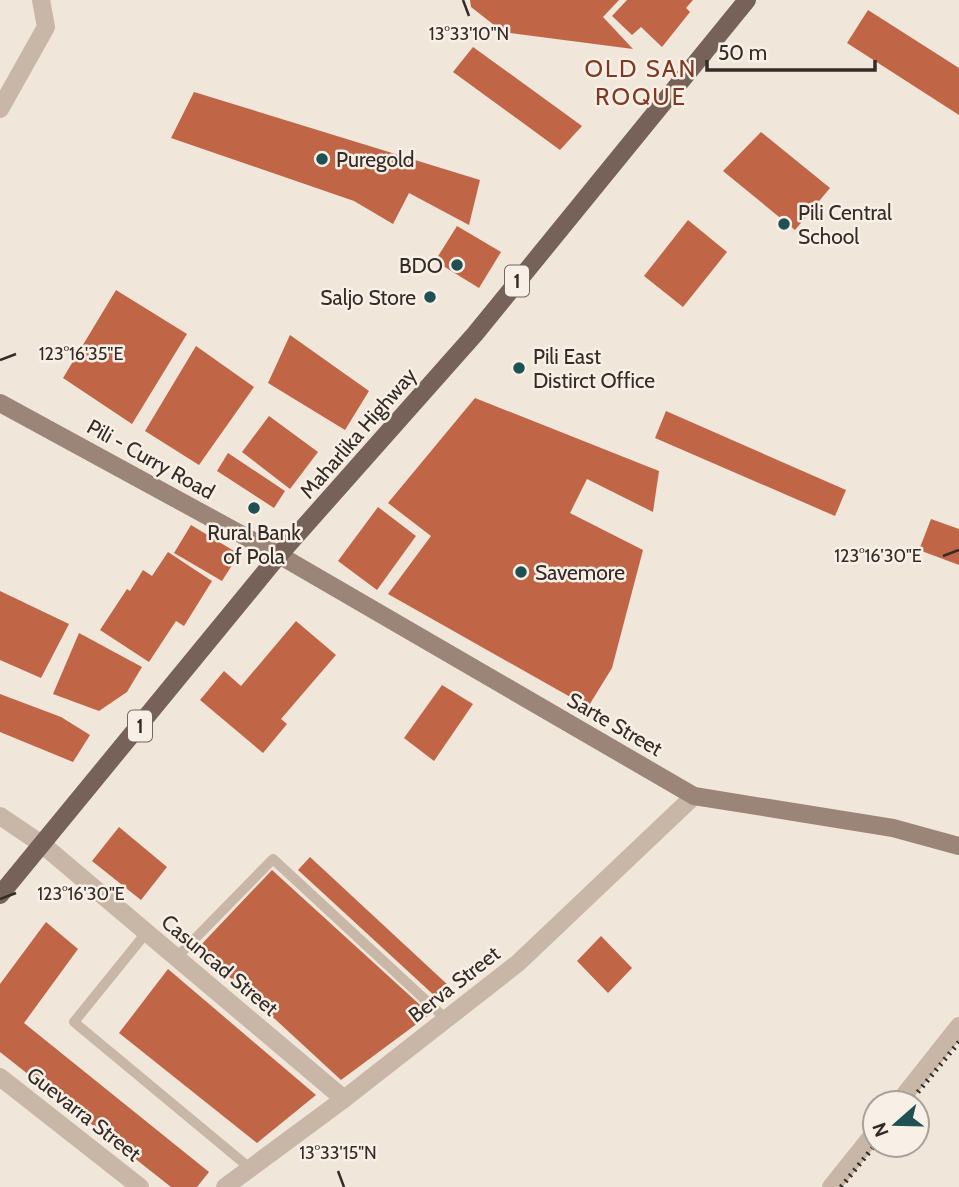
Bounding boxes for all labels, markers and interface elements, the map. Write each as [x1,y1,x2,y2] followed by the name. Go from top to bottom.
[429,23,509,45] text: 13°33'10"N
[707,28,875,72] scale bar
[718,40,767,65] text: 50 m
[584,54,698,111] district label: OLD SAN ROQUE
[336,147,415,172] place label: Puregold
[314,151,330,167] marker: Puregold
[798,200,892,249] place label: Pili Central School
[776,216,792,232] marker: Pili Central School
[399,253,443,278] place label: BDO
[449,257,465,273] marker: BDO
[505,266,529,296] road number: 1
[320,285,416,311] place label: Saljo Store
[422,289,438,305] marker: Saljo Store
[39,343,123,365] text: 123°16'35"E
[533,344,655,393] place label: Pili East Distirct Office
[511,360,527,376] marker: Pili East Distirct Office
[295,362,422,503] street label: Maharlika Highway
[83,414,219,504] street label: Pili - Curry Road
[246,500,262,516] marker: Rural Bank of Pola
[207,520,301,569] place label: Rural Bank of Pola
[834,545,922,567] text: 123°16'30"E
[535,560,625,585] place label: Savemore
[513,564,529,580] marker: Savemore
[563,687,667,761] street label: Sarte Street
[128,710,152,741] road number: 1
[37,883,125,905] text: 123°16'30"E
[157,909,283,1021] street label: Casuncad Street
[403,941,505,1027] street label: Berva Street
[22,1062,146,1166] street label: Guevarra Street
[861,1089,931,1159] north arrow
[867,1119,894,1140] text: N
[299,1142,377,1164] text: 13°33'15"N

